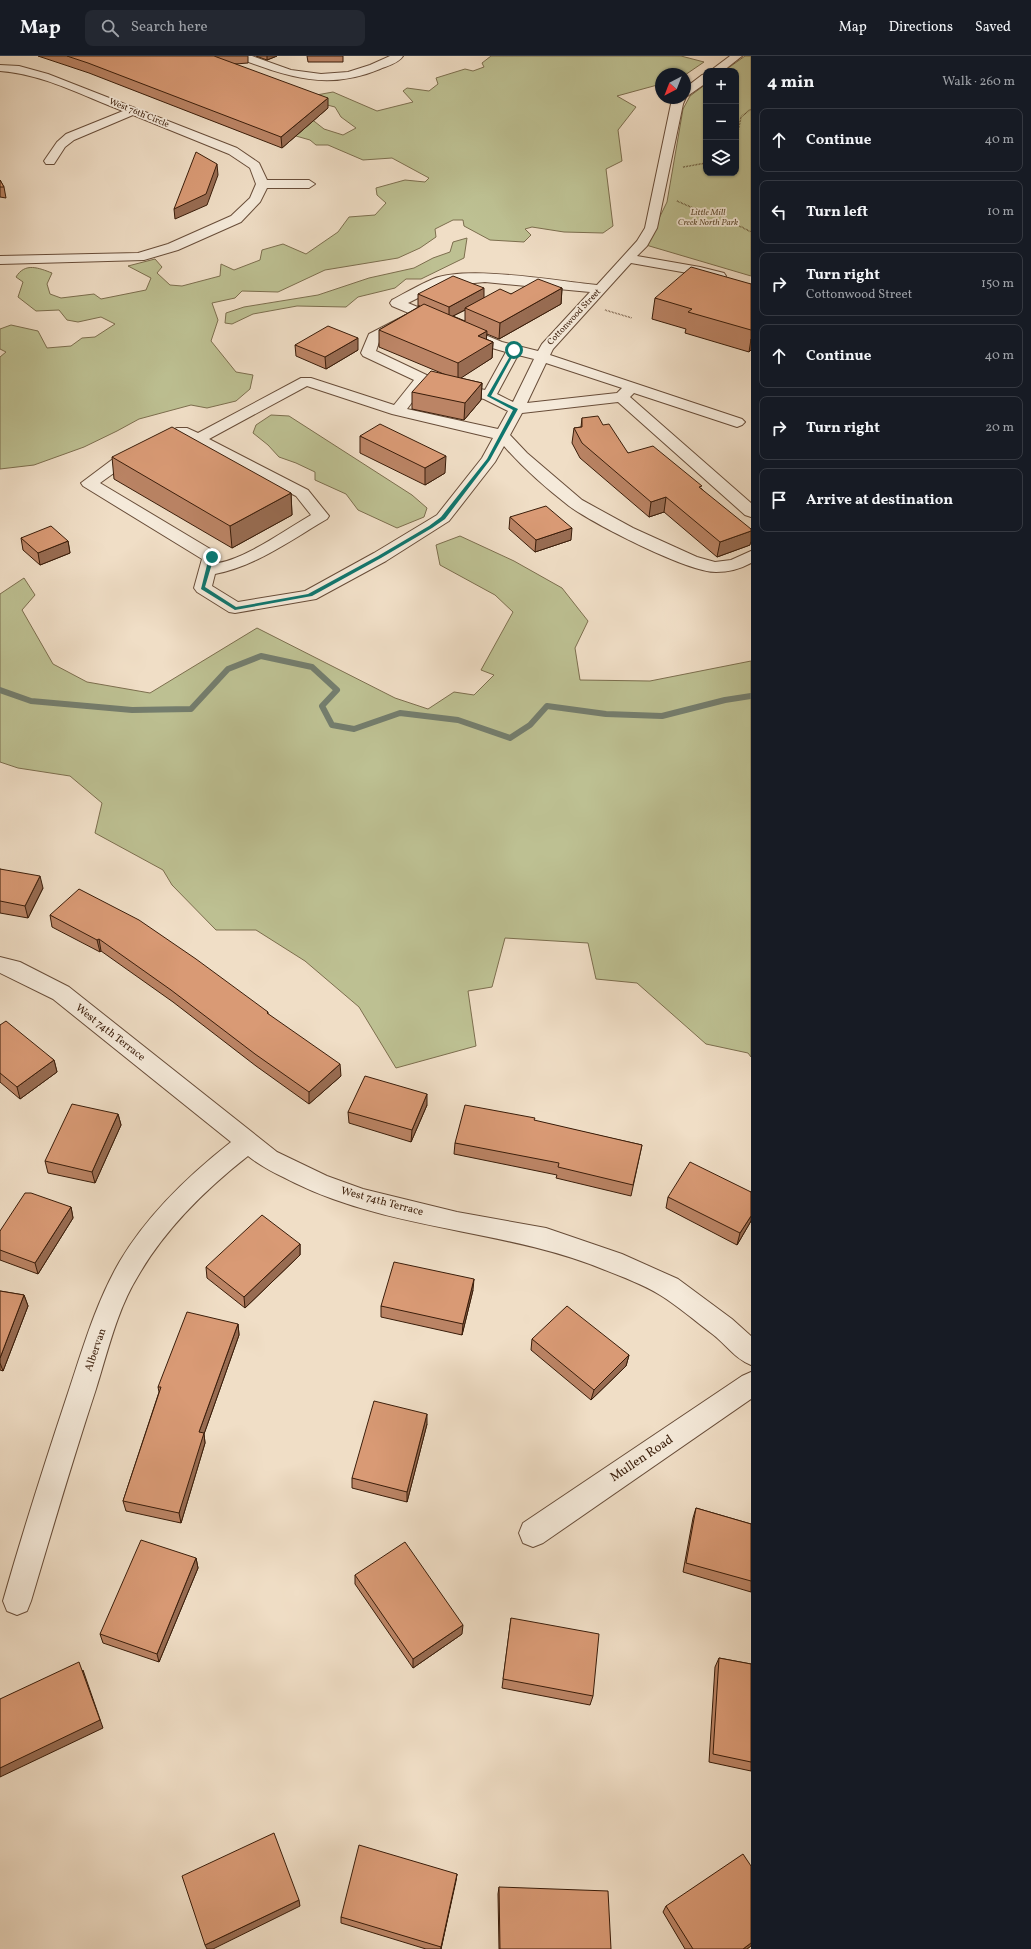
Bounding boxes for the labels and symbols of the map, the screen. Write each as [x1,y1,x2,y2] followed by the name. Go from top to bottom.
[655,68,691,104] north arrow
[107,95,171,131] street label: West 76th Circle
[678,206,738,229] park label: Little Mill Creek North Park
[544,286,604,348] street label: Cottonwood Street
[505,341,523,359] route start
[203,548,221,566] route end
[72,1001,148,1065] street label: West 74th Terrace
[339,1184,425,1220] street label: West 74th Terrace
[82,1326,111,1374] street label: Albervan
[607,1431,677,1487] street label: Mullen Road

